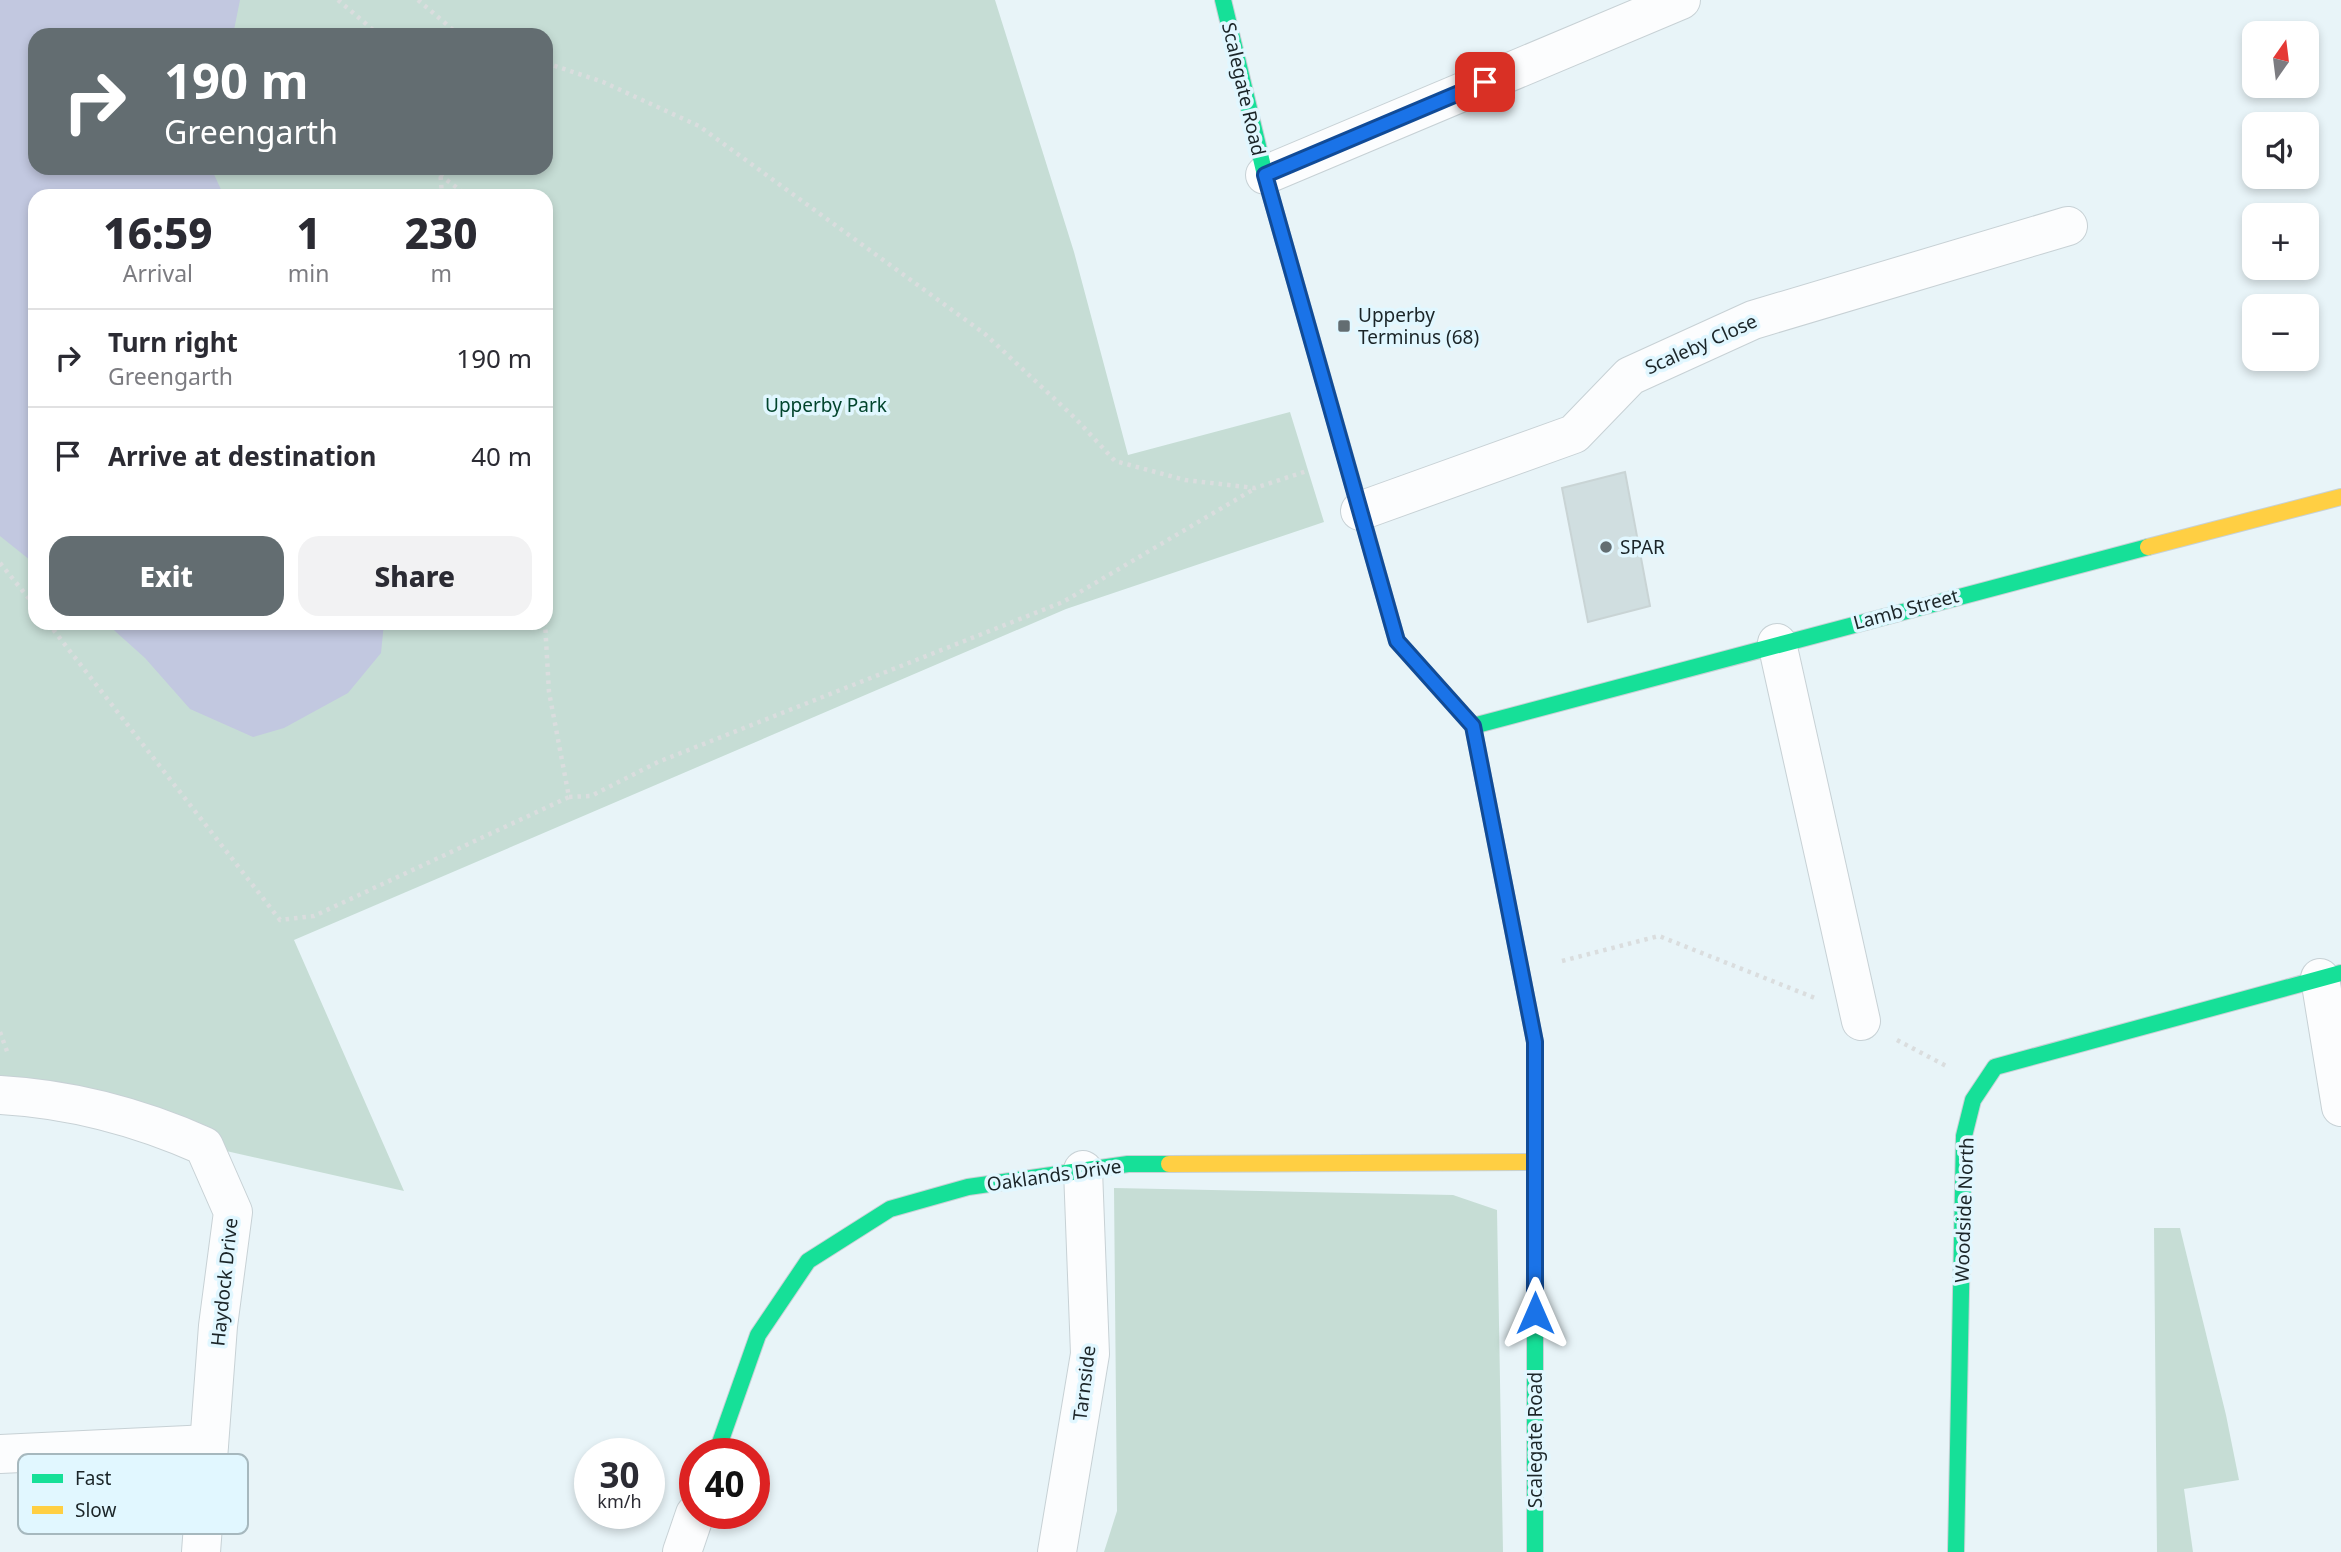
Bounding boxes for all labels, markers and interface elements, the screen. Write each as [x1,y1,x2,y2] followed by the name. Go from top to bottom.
[1216,20,1272,158] street label: Scalegate Road
[2242,21,2319,98] north arrow
[2242,21,2319,371] map controls
[164,47,309,113] text: 190 m
[1455,52,1515,112] pin
[49,56,140,147] icon: right
[1466,63,1504,101] icon: arrive
[164,110,338,153] text: Greengarth
[2242,112,2319,189] button: sound
[2242,203,2319,280] button: +
[103,204,212,261] text: 16:59
[296,204,321,261] text: 1
[405,204,478,261] text: 230
[123,257,193,289] text: Arrival
[288,257,329,289] text: min
[430,257,452,289] text: m
[2242,294,2319,371] button: −
[1358,302,1479,350] place label: Upperby Terminus (68)
[1641,308,1761,380] street label: Scaleby Close
[1336,318,1352,334] marker: Upperby Terminus (68)
[108,324,238,360] text: Turn right
[49,339,87,377] icon: right
[456,340,532,376] text: 190 m
[108,360,233,392] text: Greengarth
[765,392,887,418] park label: Upperby Park
[49,437,87,475] icon: arrive
[108,438,377,474] text: Arrive at destination
[471,438,532,474] text: 40 m
[1620,534,1665,560] place label: SPAR
[49,536,284,616] button: Exit
[298,536,532,616] button: Share
[1598,539,1614,555] marker: SPAR
[1850,582,1962,636] street label: Lamb Street
[1948,1137,1980,1283] street label: Woodside North
[985,1153,1123,1197] street label: Oaklands Drive
[204,1217,244,1347] street label: Haydock Drive
[1498,1276,1572,1350] position arrow
[1066,1344,1102,1422] street label: Tarnside
[1522,1372,1548,1508] street label: Scalegate Road
[679,1438,770,1529] speed limit sign: 40
[599,1451,640,1498] text: 30
[18,1454,248,1534] legend
[75,1465,112,1491] text: Fast
[597,1489,642,1513] text: km/h
[75,1497,116,1523] text: Slow

